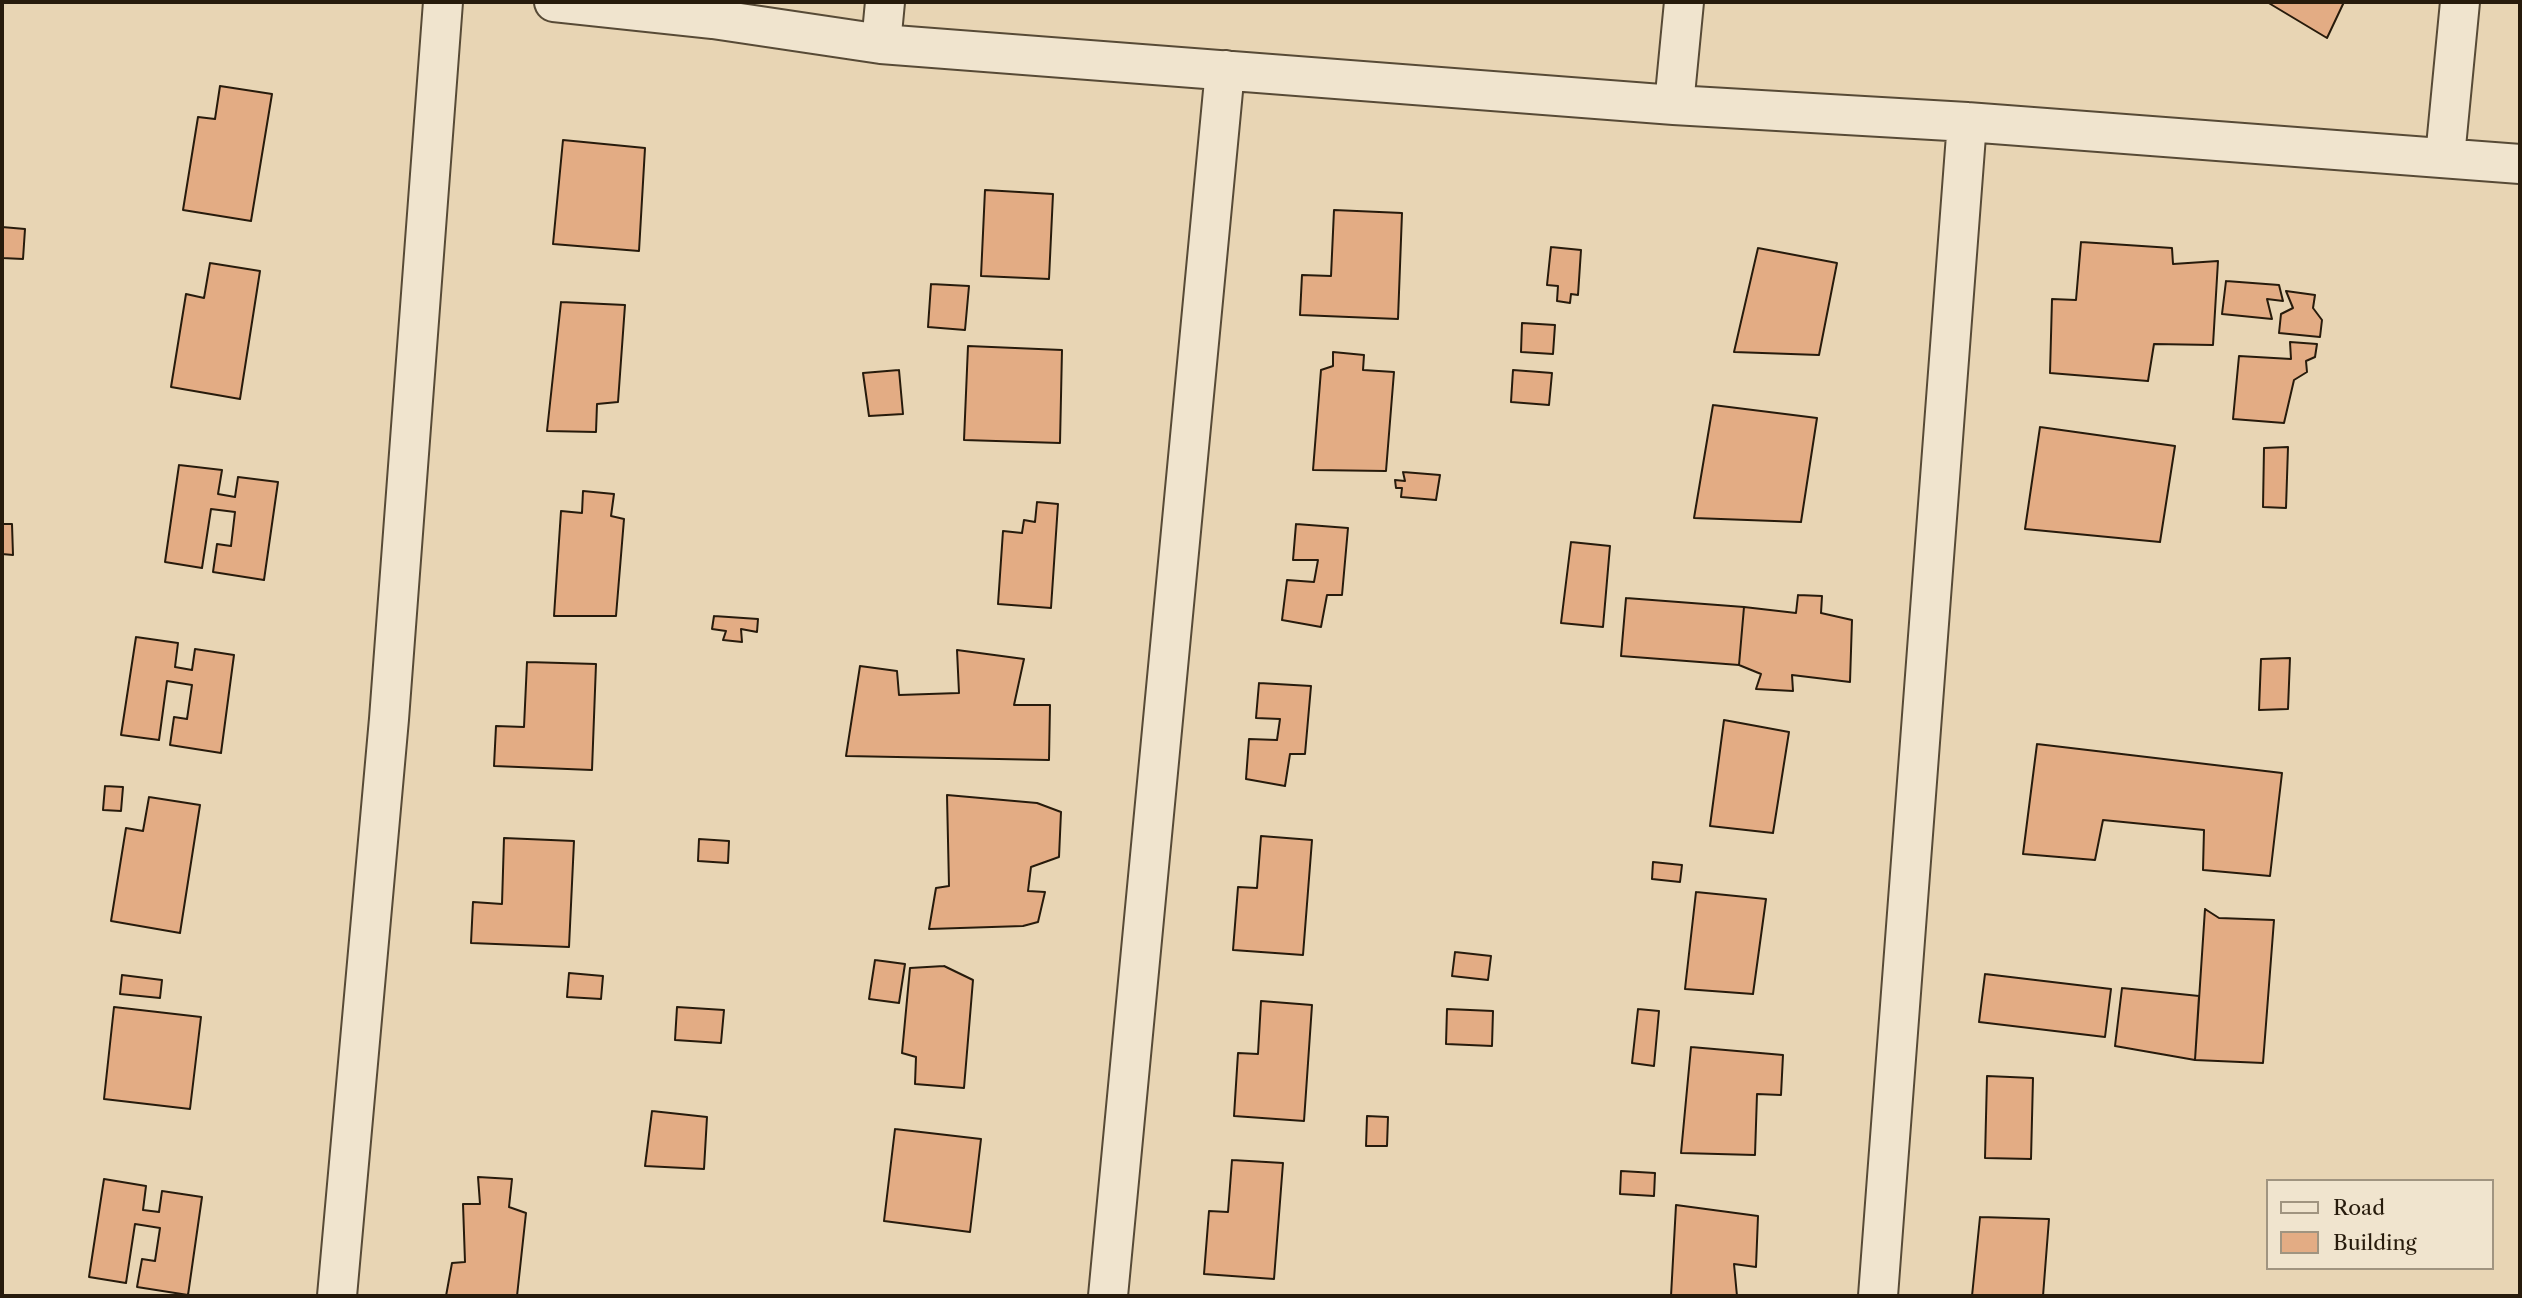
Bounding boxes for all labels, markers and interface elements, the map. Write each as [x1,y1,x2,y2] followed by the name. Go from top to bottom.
[2266,1179,2494,1270] legend
[2333,1195,2385,1220] text: Road
[2333,1230,2417,1255] text: Building

